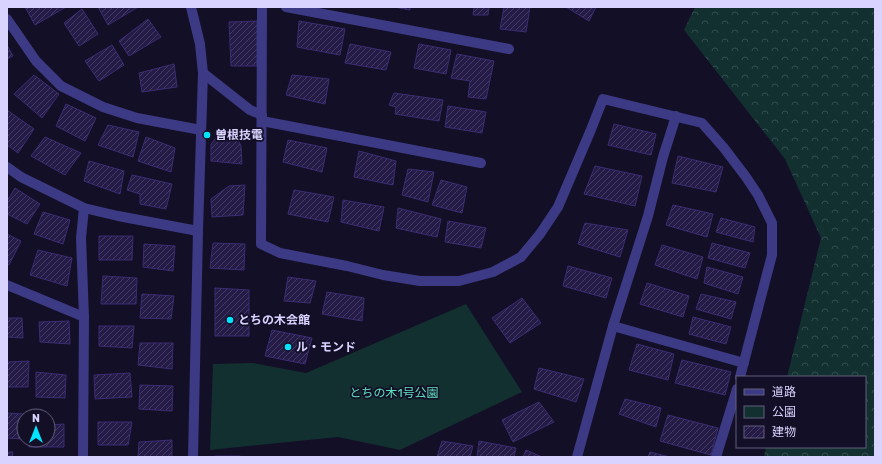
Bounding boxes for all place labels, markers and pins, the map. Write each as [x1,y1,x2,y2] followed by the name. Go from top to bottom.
[215,128,263,142] place label: 曽根技電
[202,130,212,140] marker: 曽根技電
[238,313,310,327] place label: とちの木会館
[225,315,235,325] marker: とちの木会館
[296,340,356,354] place label: ル・モンド
[283,342,293,352] marker: ル・モンド

